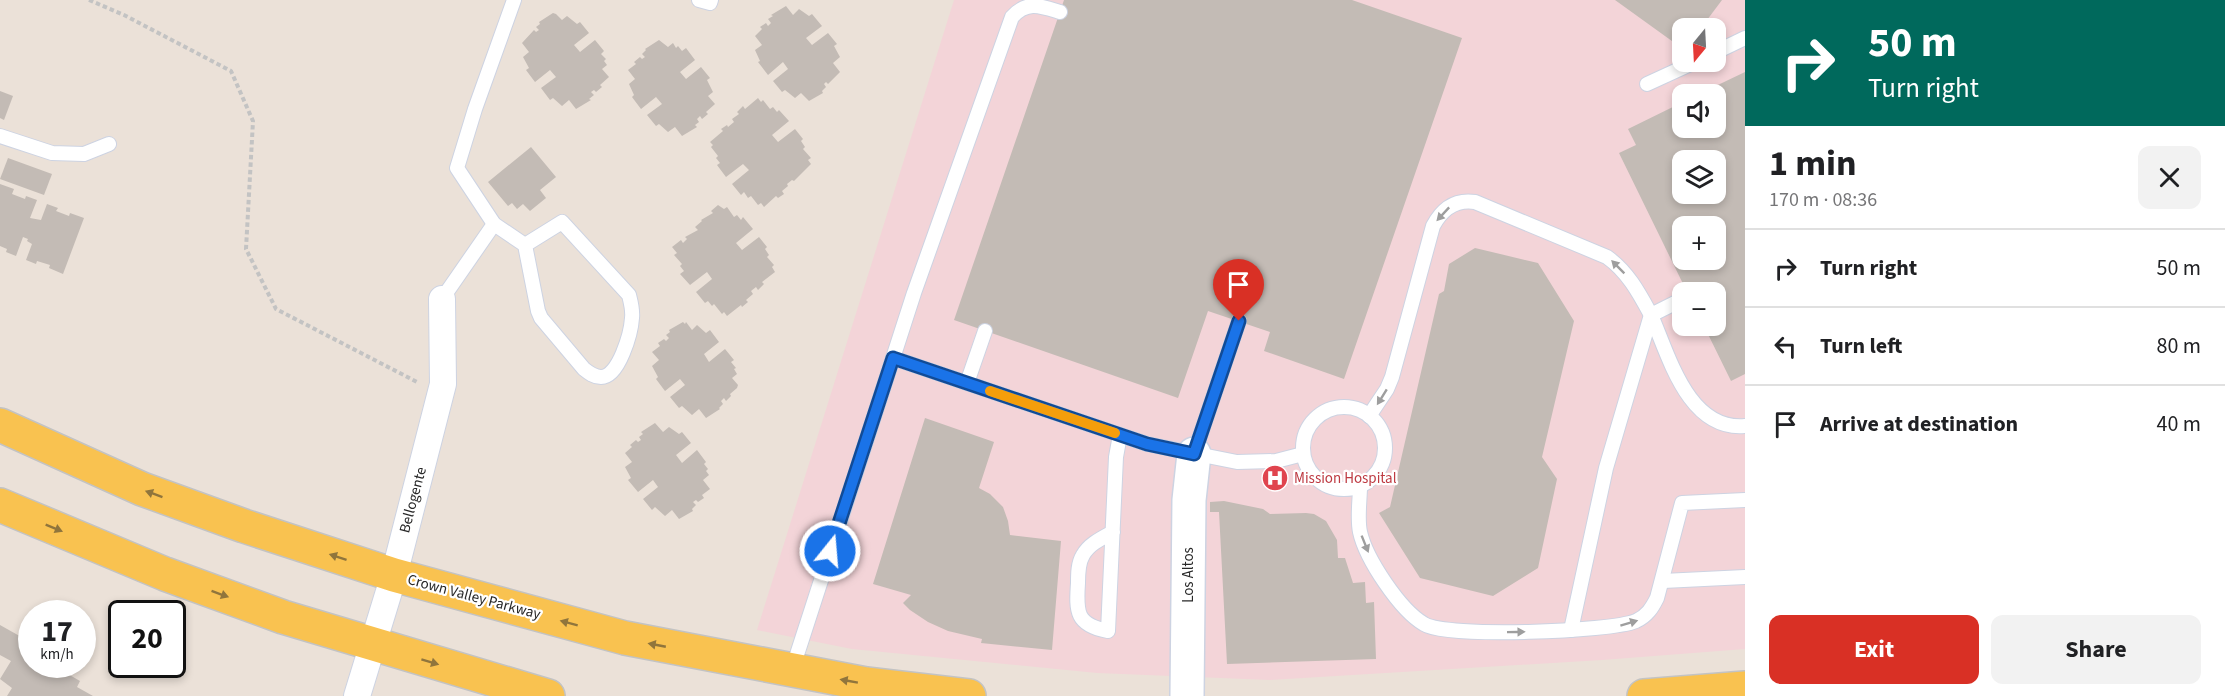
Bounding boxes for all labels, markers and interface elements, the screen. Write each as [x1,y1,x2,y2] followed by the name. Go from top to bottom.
[1868,13,1957,73] text: 50 m
[1672,18,1726,72] north arrow
[1672,18,1726,336] map controls
[1769,24,1847,102] icon: right
[1868,69,1979,108] text: Turn right
[1672,84,1726,138] button: sound
[1769,138,1857,189] text: 1 min
[2138,146,2201,209] button: close
[1672,150,1726,204] button: layers
[1769,186,1877,214] text: 170 m · 08:36
[1436,206,1450,221] one-way arrow
[1672,216,1726,270] button: +
[1769,252,1802,285] icon: right
[1820,252,1917,284] text: Turn right
[2156,252,2201,284] text: 50 m
[1213,259,1264,321] pin
[1611,260,1625,275] one-way arrow
[1222,268,1255,301] icon: arrive
[1672,282,1726,336] button: −
[1769,330,1802,363] icon: left
[1820,330,1902,362] text: Turn left
[2156,330,2201,362] text: 80 m
[1376,389,1387,405] one-way arrow
[1769,408,1802,441] icon: arrive
[1820,408,2018,440] text: Arrive at destination
[2156,408,2201,440] text: 40 m
[1260,463,1290,493] hospital icon: Mission Hospital
[394,465,432,535] street label: Bellogente
[1294,468,1397,489] place label: Mission Hospital
[145,488,163,498] one-way arrow
[798,519,862,583] position arrow
[45,524,63,533] one-way arrow
[1360,535,1370,553] one-way arrow
[1178,547,1199,603] street label: Los Altos
[329,552,347,561] one-way arrow
[405,569,543,625] street label: Crown Valley Parkway
[211,589,229,599] one-way arrow
[108,600,186,678] speed limit sign: 20
[41,610,73,653] text: 17
[1769,615,1979,684] button: Exit
[1991,615,2201,684] button: Share
[560,618,578,627] one-way arrow
[1620,618,1638,627] one-way arrow
[1507,627,1526,636] one-way arrow
[648,639,666,649] one-way arrow
[40,644,74,665] text: km/h
[421,658,439,667] one-way arrow
[839,676,858,685] one-way arrow

